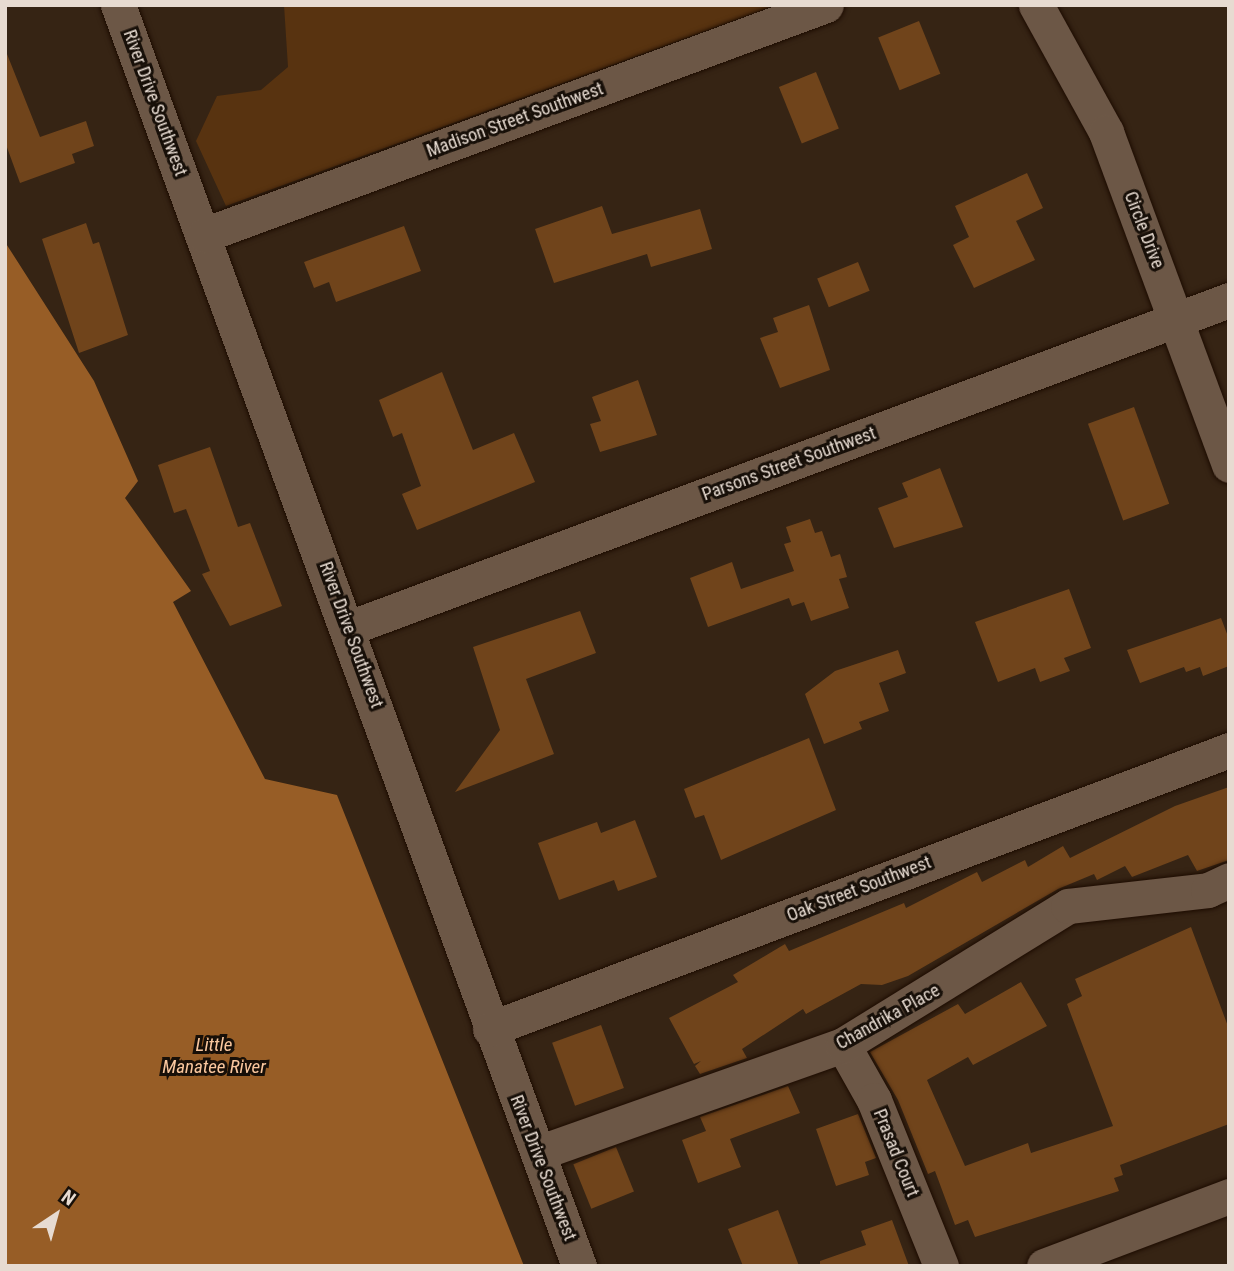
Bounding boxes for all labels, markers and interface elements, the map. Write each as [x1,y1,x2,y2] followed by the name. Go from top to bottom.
[118,27,192,179] street label: River Drive Southwest
[424,78,606,162] street label: Madison Street Southwest
[1119,189,1169,271] street label: Circle Drive
[699,422,879,506] street label: Parsons Street Southwest
[314,559,388,711] street label: River Drive Southwest
[784,852,934,926] street label: Oak Street Southwest
[832,980,944,1054] street label: Chandrika Place
[162,1034,266,1078] water label: Little Manatee River
[505,1092,581,1244] street label: River Drive Southwest
[869,1106,923,1200] street label: Prasad Court
[21,1180,91,1250] north arrow
[57,1185,80,1210] text: N

